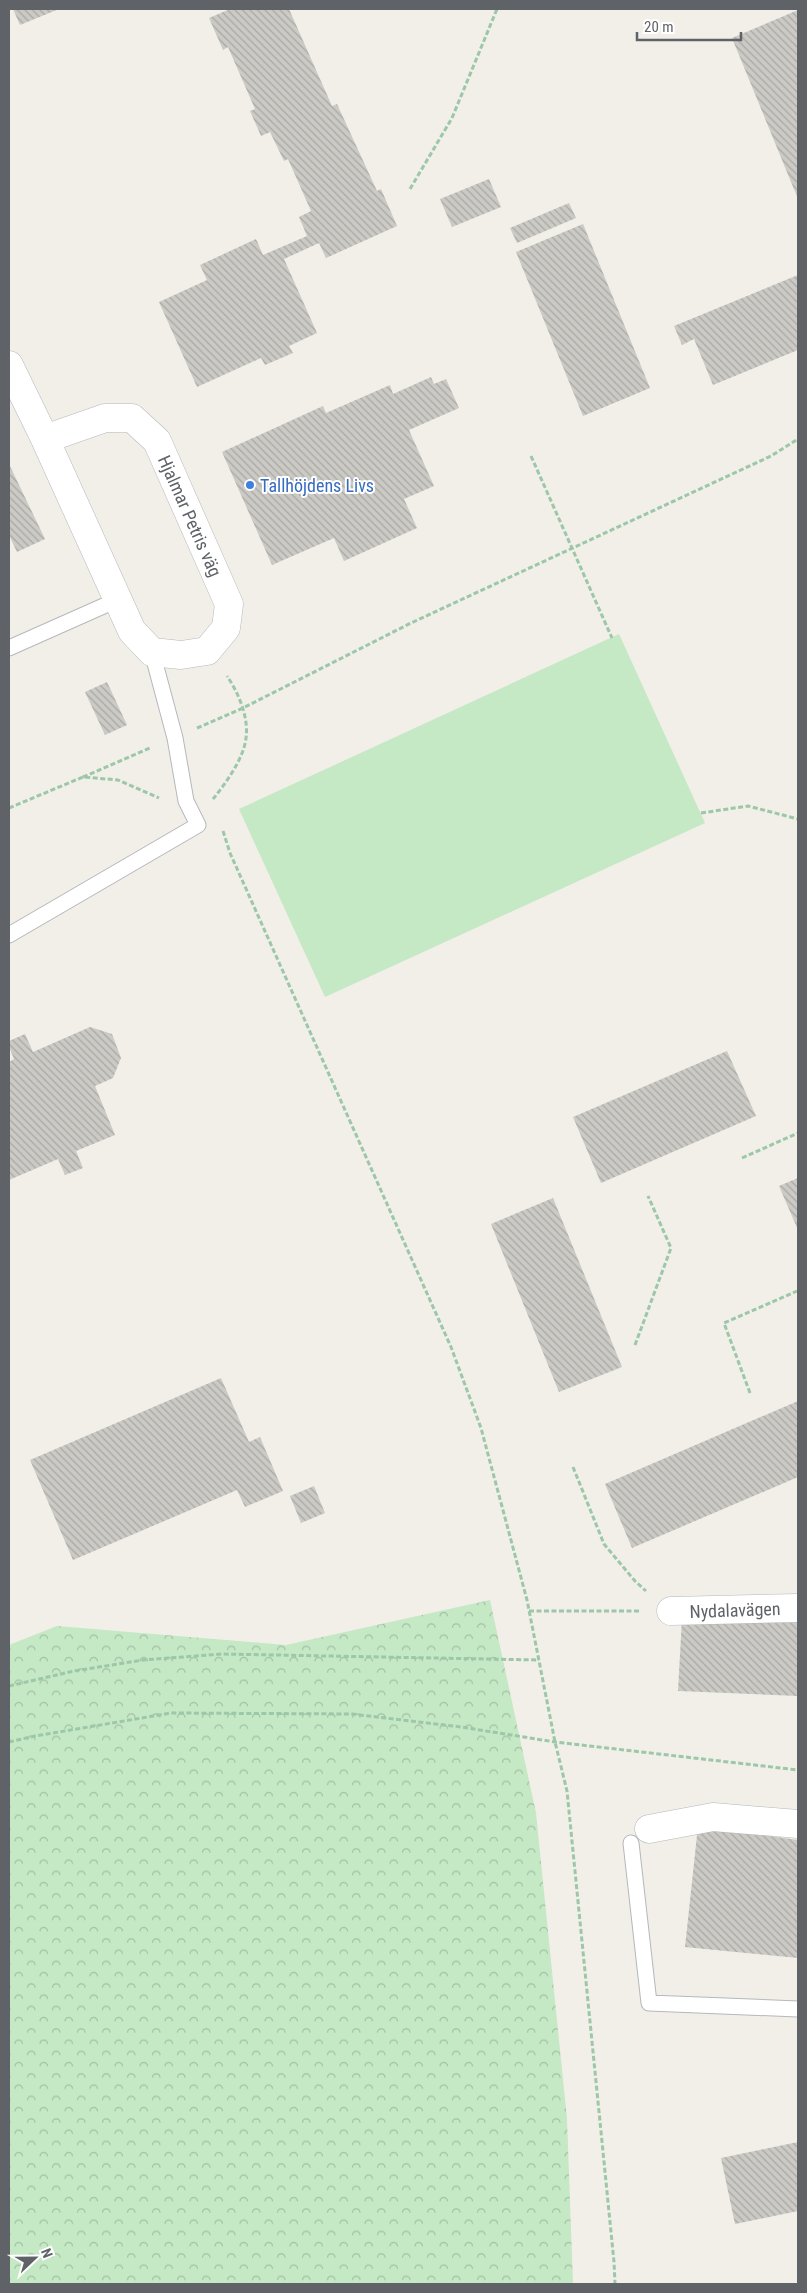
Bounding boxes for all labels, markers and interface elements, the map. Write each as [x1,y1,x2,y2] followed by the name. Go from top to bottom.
[637,10,741,42] scale bar
[644,18,674,36] text: 20 m
[154,452,226,580] street label: Hjalmar Petris väg
[260,475,374,496] place label: Tallhöjdens Livs
[244,479,256,491] marker: Tallhöjdens Livs
[689,1598,781,1622] street label: Nydalavägen
[10,2233,60,2283] north arrow
[38,2246,56,2260] text: N

